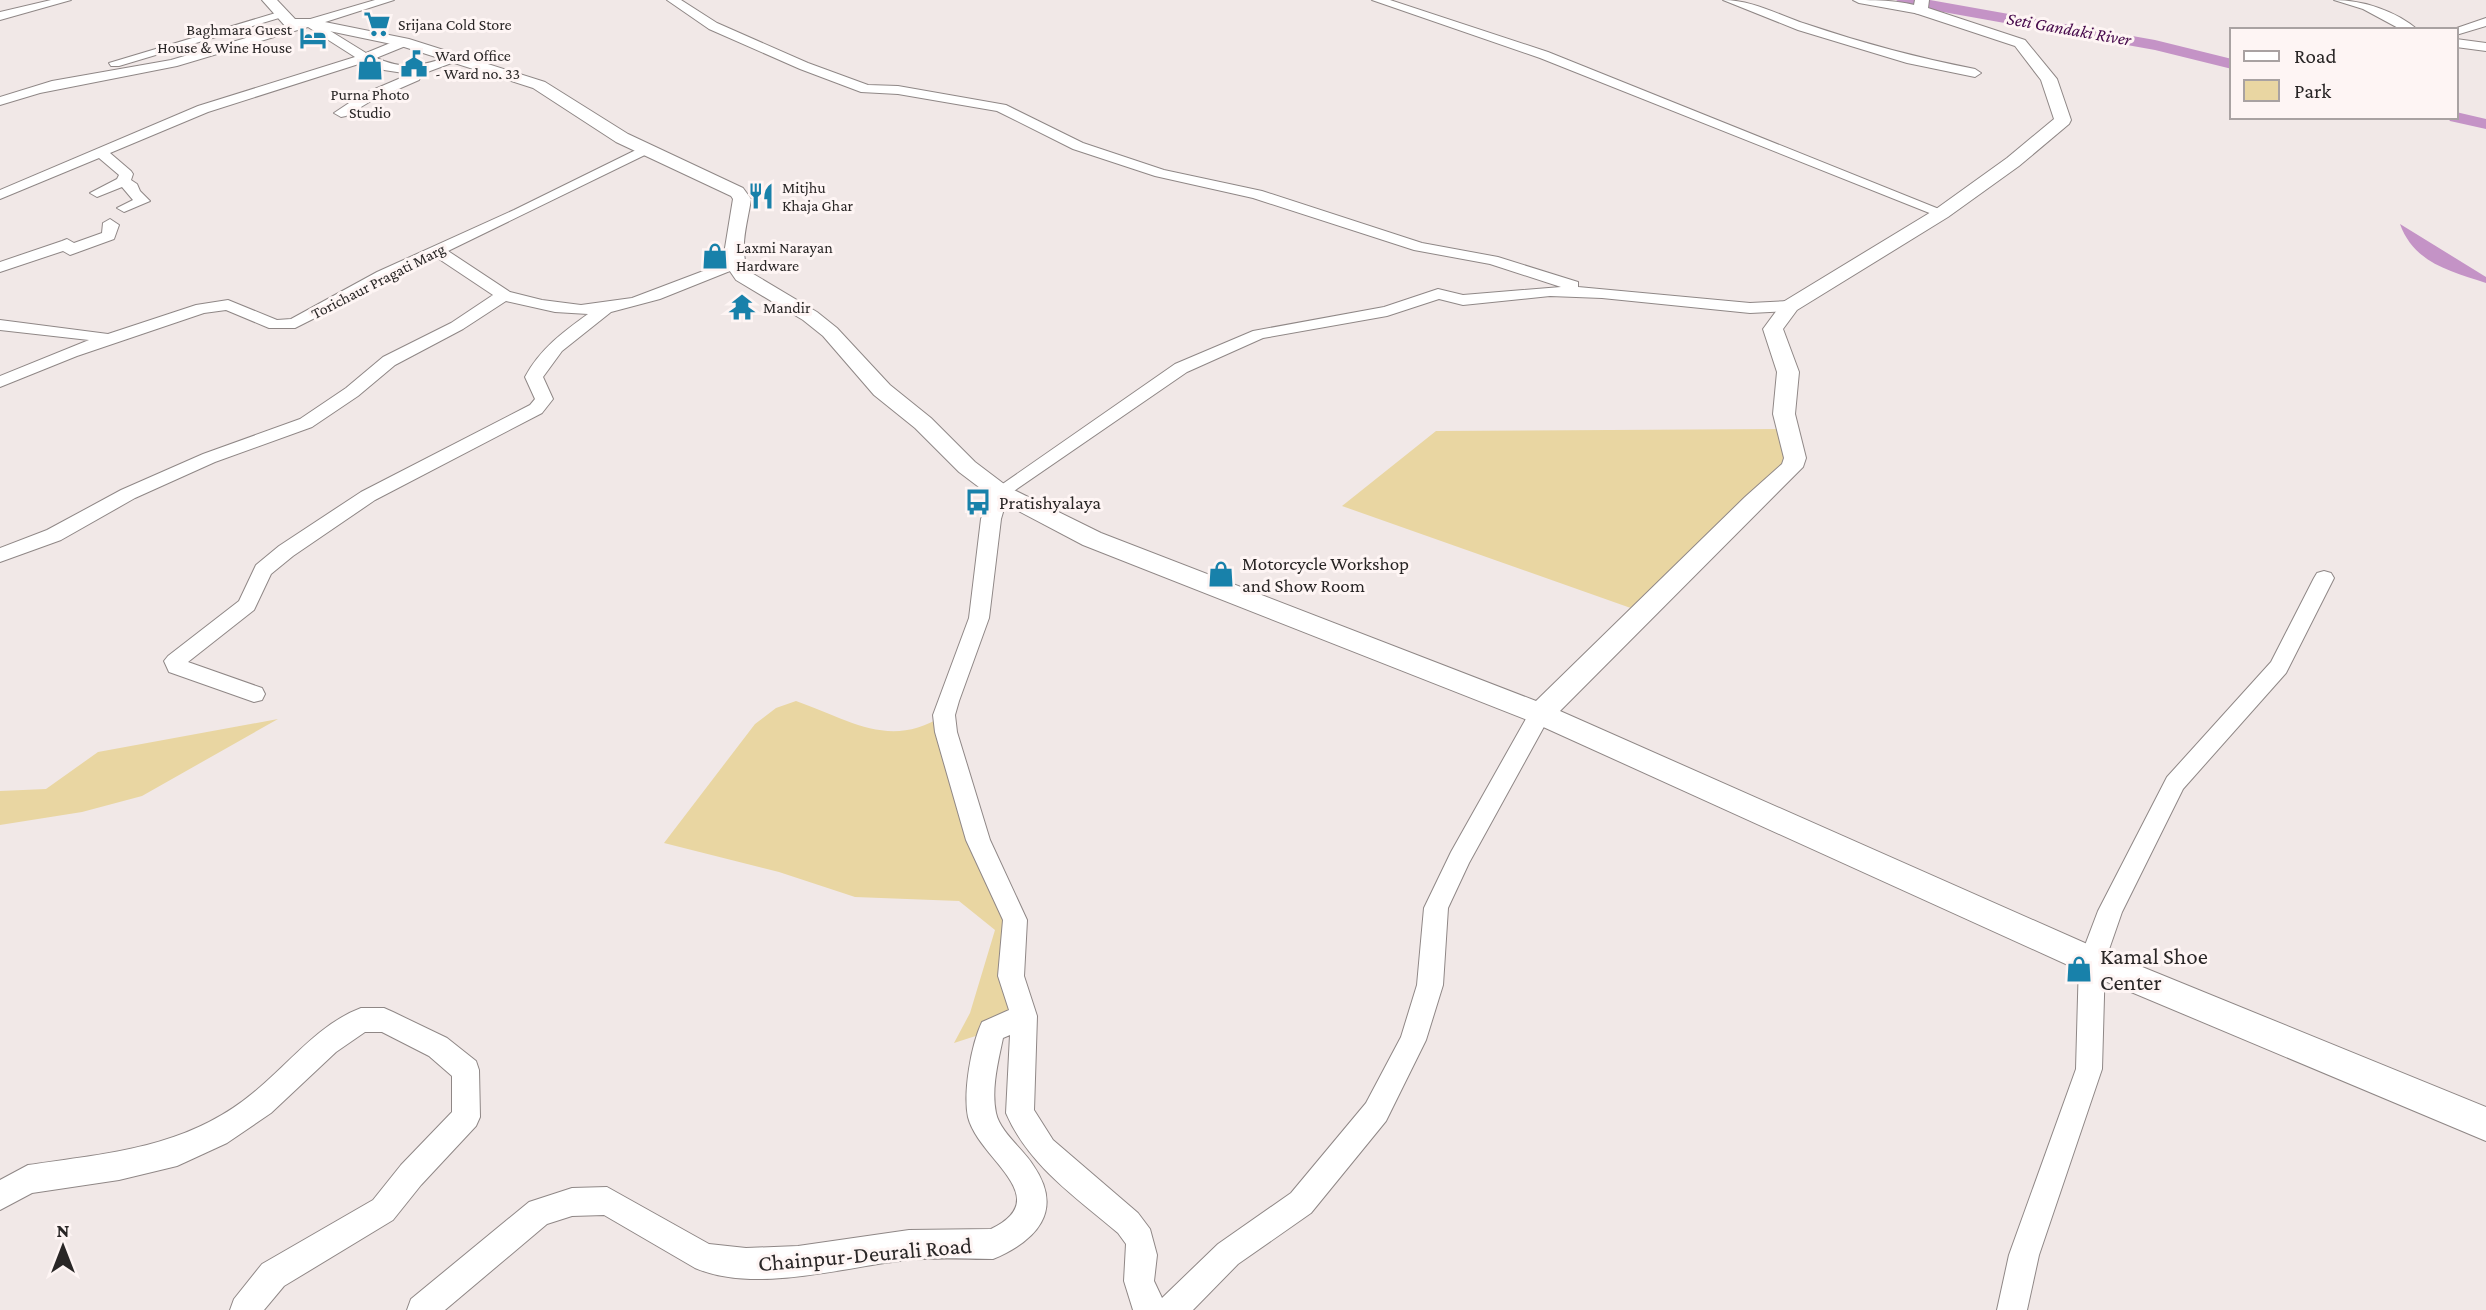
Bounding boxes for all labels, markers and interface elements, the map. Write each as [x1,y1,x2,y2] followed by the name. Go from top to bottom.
[2005,8,2134,50] water label: Seti Gandaki River
[362,9,392,39] supermarket icon: Srijana Cold Store
[398,16,512,34] place label: Srijana Cold Store
[157,21,293,56] place label: Baghmara Guest House & Wine House
[298,23,328,53] hotel icon: Baghmara Guest House & Wine House
[2230,28,2458,119] legend
[2294,44,2337,68] text: Road
[435,47,520,82] place label: Ward Office - Ward no. 33
[399,49,429,79] public building icon: Ward Office - Ward no. 33
[355,52,385,82] shop icon: Purna Photo Studio
[2294,79,2331,103] text: Park
[331,86,410,121] place label: Purna Photo Studio
[782,179,854,215] place label: Mitjhu Khaja Ghar
[746,181,776,211] restaurant icon: Mitjhu Khaja Ghar
[736,239,833,274] place label: Laxmi Narayan Hardware
[308,240,448,323] street label: Torichaur Pragati Marg
[700,241,730,271] shop icon: Laxmi Narayan Hardware
[727,292,757,322] temple icon: Mandir
[763,299,811,316] place label: Mandir
[963,487,993,517] bus stop icon: Pratishyalaya
[999,492,1101,513] place label: Pratishyalaya
[1242,553,1409,596] place label: Motorcycle Workshop and Show Room
[1206,559,1236,589] shop icon: Motorcycle Workshop and Show Room
[2100,943,2208,995] place label: Kamal Shoe Center
[2064,954,2094,984] shop icon: Kamal Shoe Center
[28,1212,98,1282] north arrow
[57,1220,70,1241] text: N
[757,1232,973,1276] street label: Chainpur-Deurali Road

